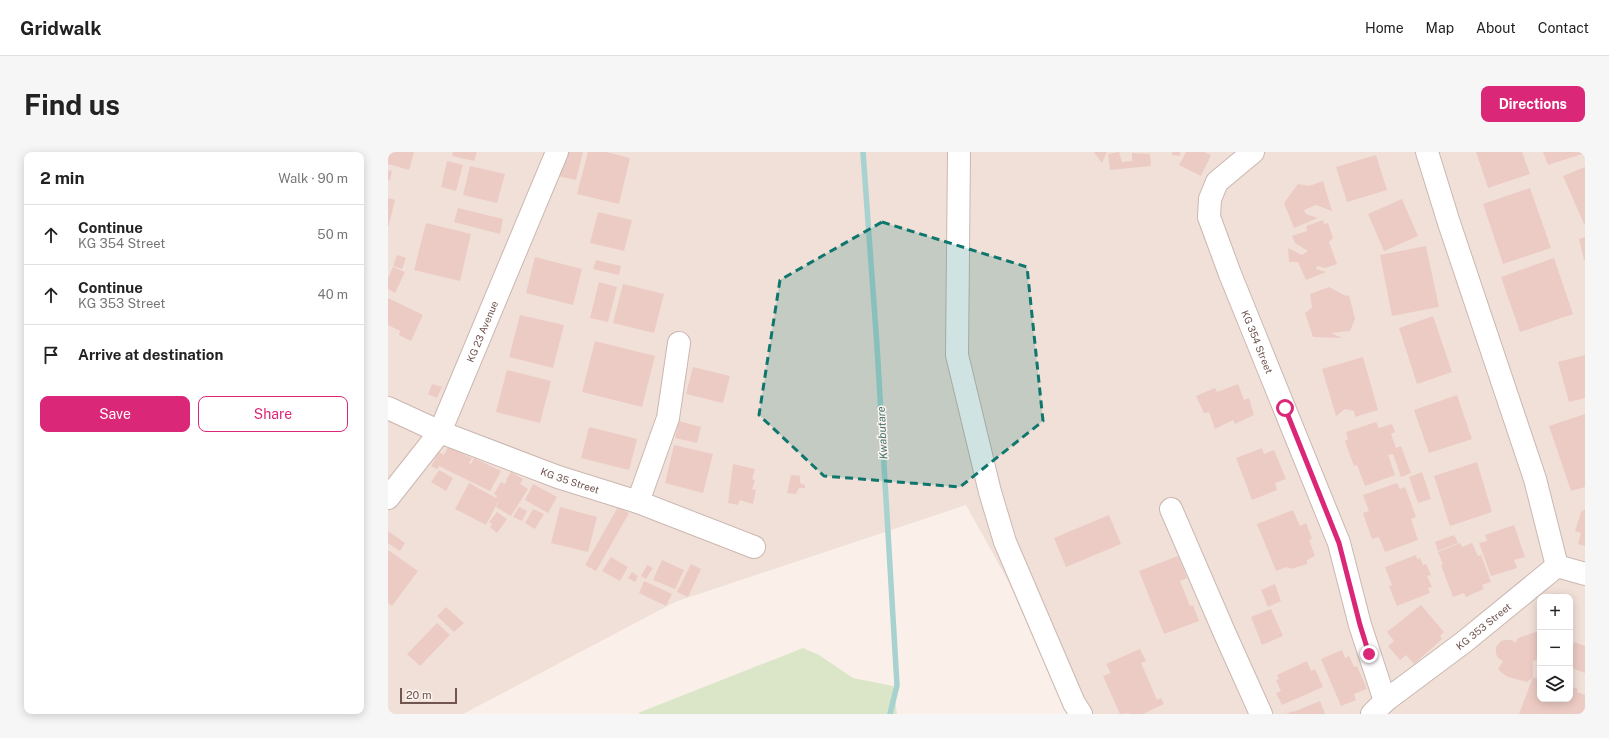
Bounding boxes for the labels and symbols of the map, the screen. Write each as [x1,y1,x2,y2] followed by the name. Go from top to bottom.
[464,299,500,364] street label: KG 23 Avenue
[1239,308,1276,375] street label: KG 354 Street
[1276,399,1294,417] route start
[875,406,889,460] water label: Kwabutare
[539,465,601,496] street label: KG 35 Street
[1453,600,1513,652] street label: KG 353 Street
[1360,645,1378,663] route end
[400,686,457,705] scale bar

